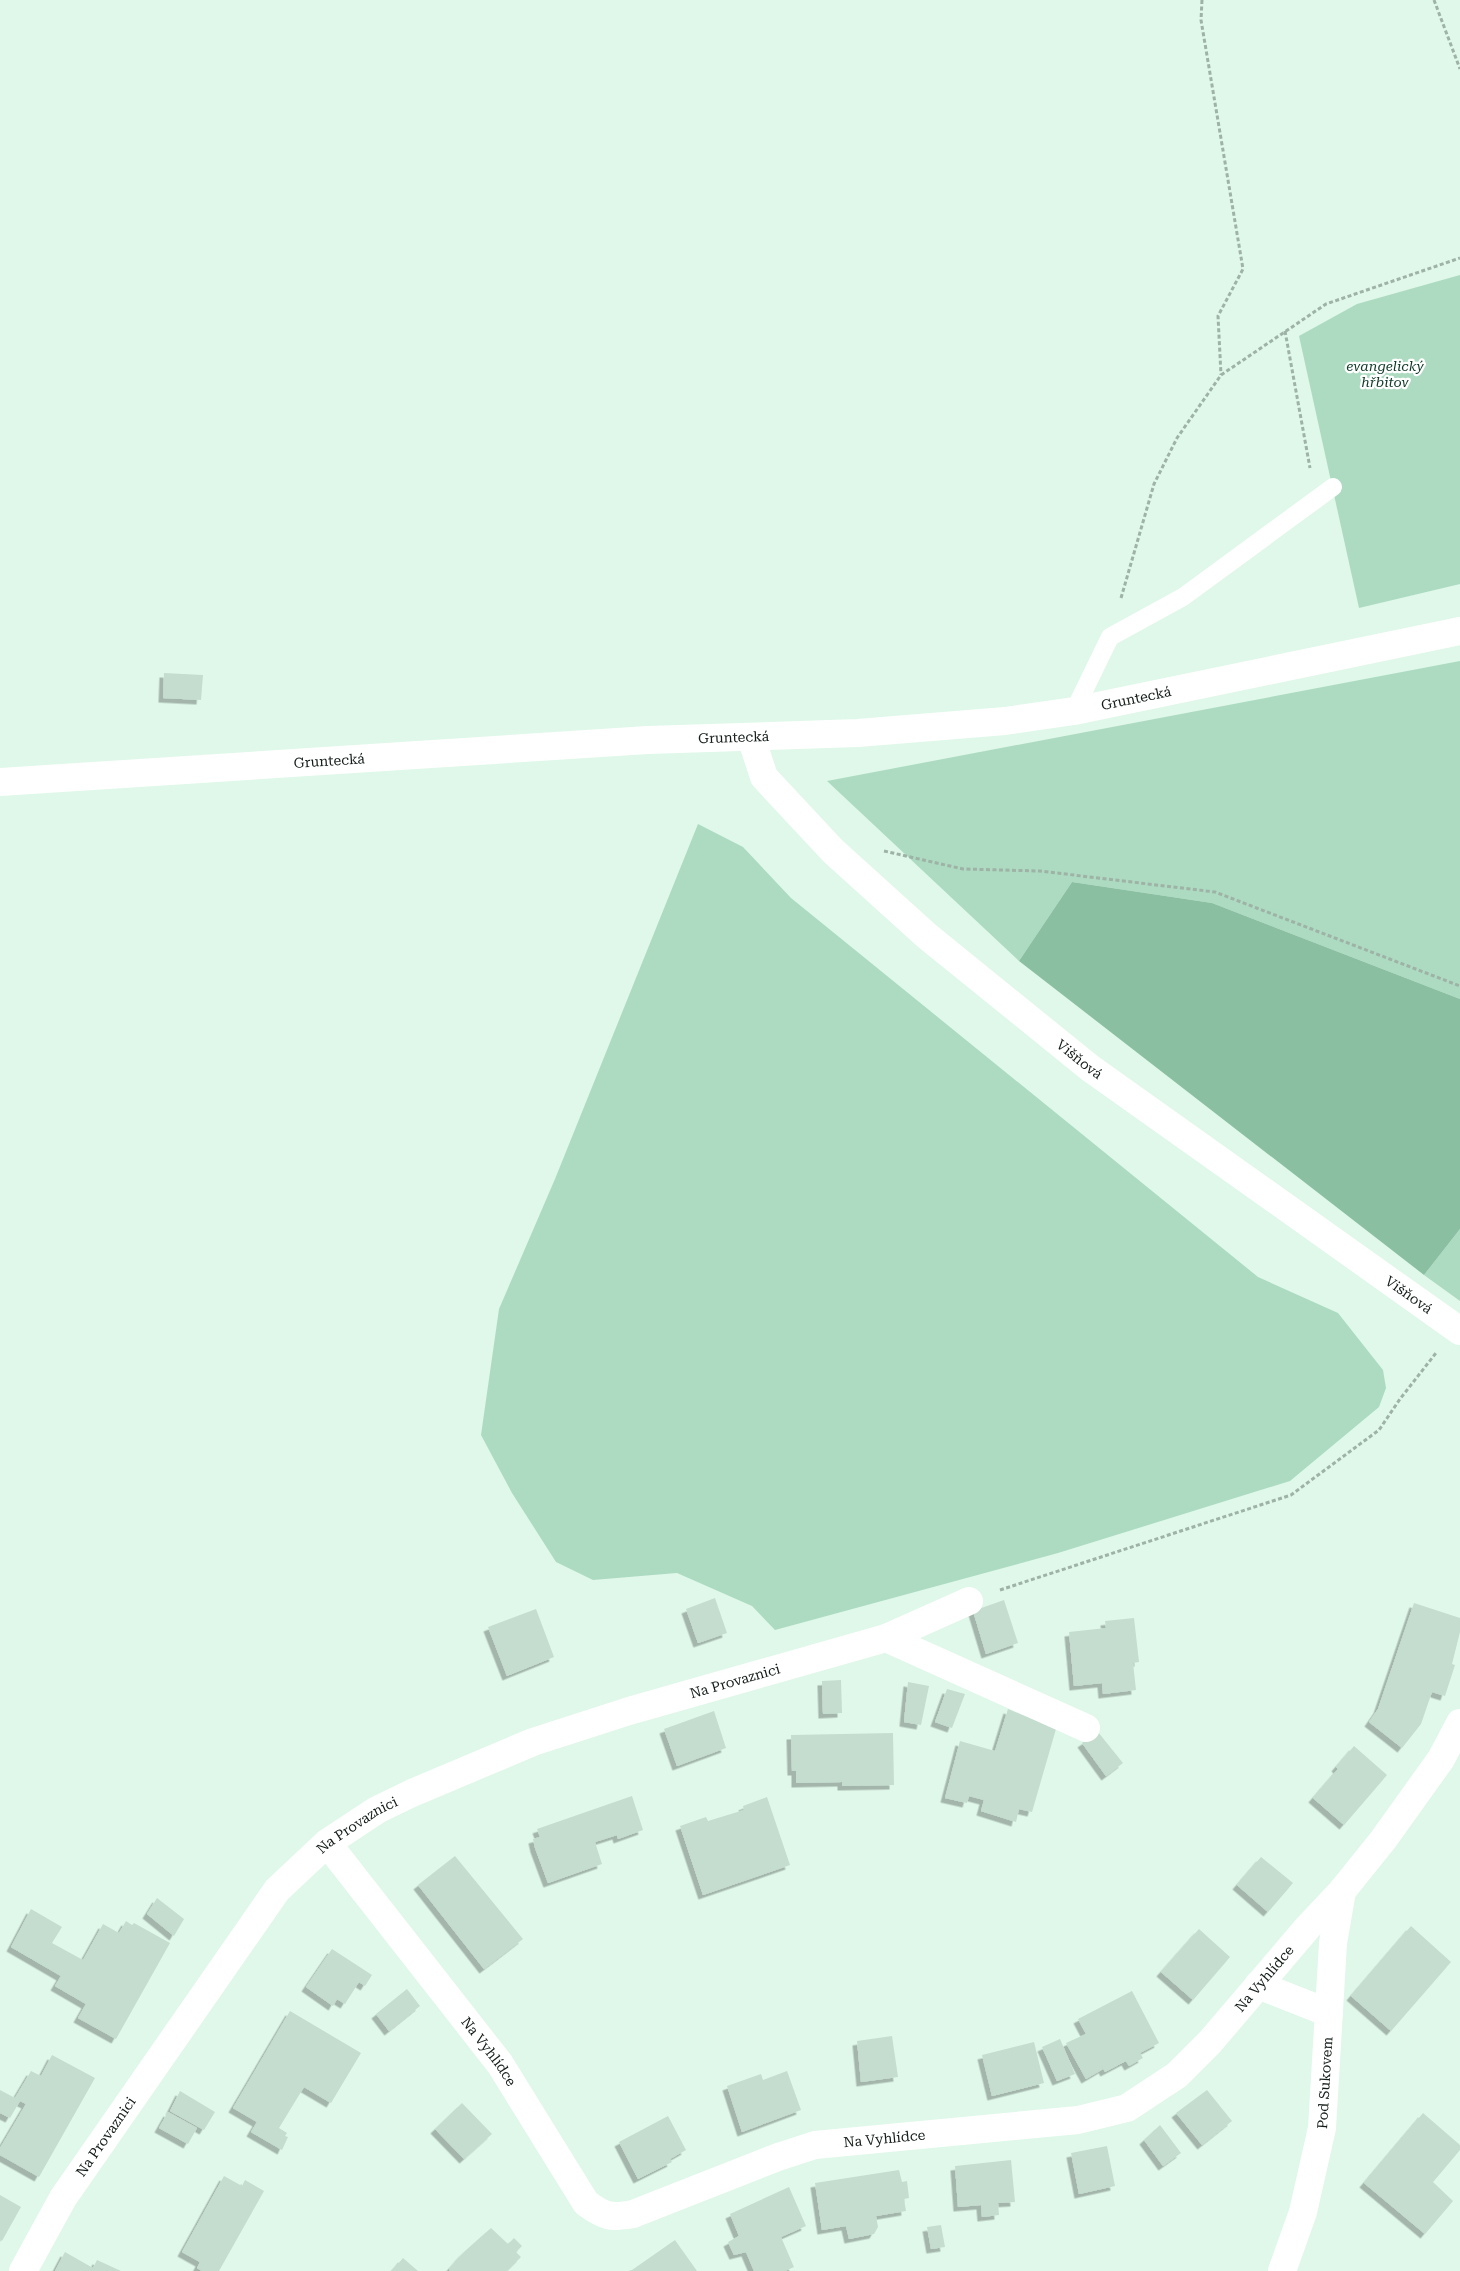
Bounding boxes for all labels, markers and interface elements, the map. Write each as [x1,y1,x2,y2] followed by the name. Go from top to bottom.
[1346,358,1425,390] park label: evangelický hřbitov
[1100,683,1173,713] street label: Gruntecká
[698,728,770,746] street label: Gruntecká
[293,750,366,771] street label: Gruntecká
[1053,1036,1106,1082] street label: Višňová
[1382,1273,1436,1317] street label: Višňová
[688,1660,782,1701] street label: Na Provaznici
[313,1793,400,1857] street label: Na Provaznici
[1231,1942,1297,2015] street label: Na Vyhlídce
[458,2014,520,2089] street label: Na Vyhlídce
[1314,2036,1335,2129] street label: Pod Sukovem
[73,2093,139,2179] street label: Na Provaznici
[843,2127,926,2150] street label: Na Vyhlídce

